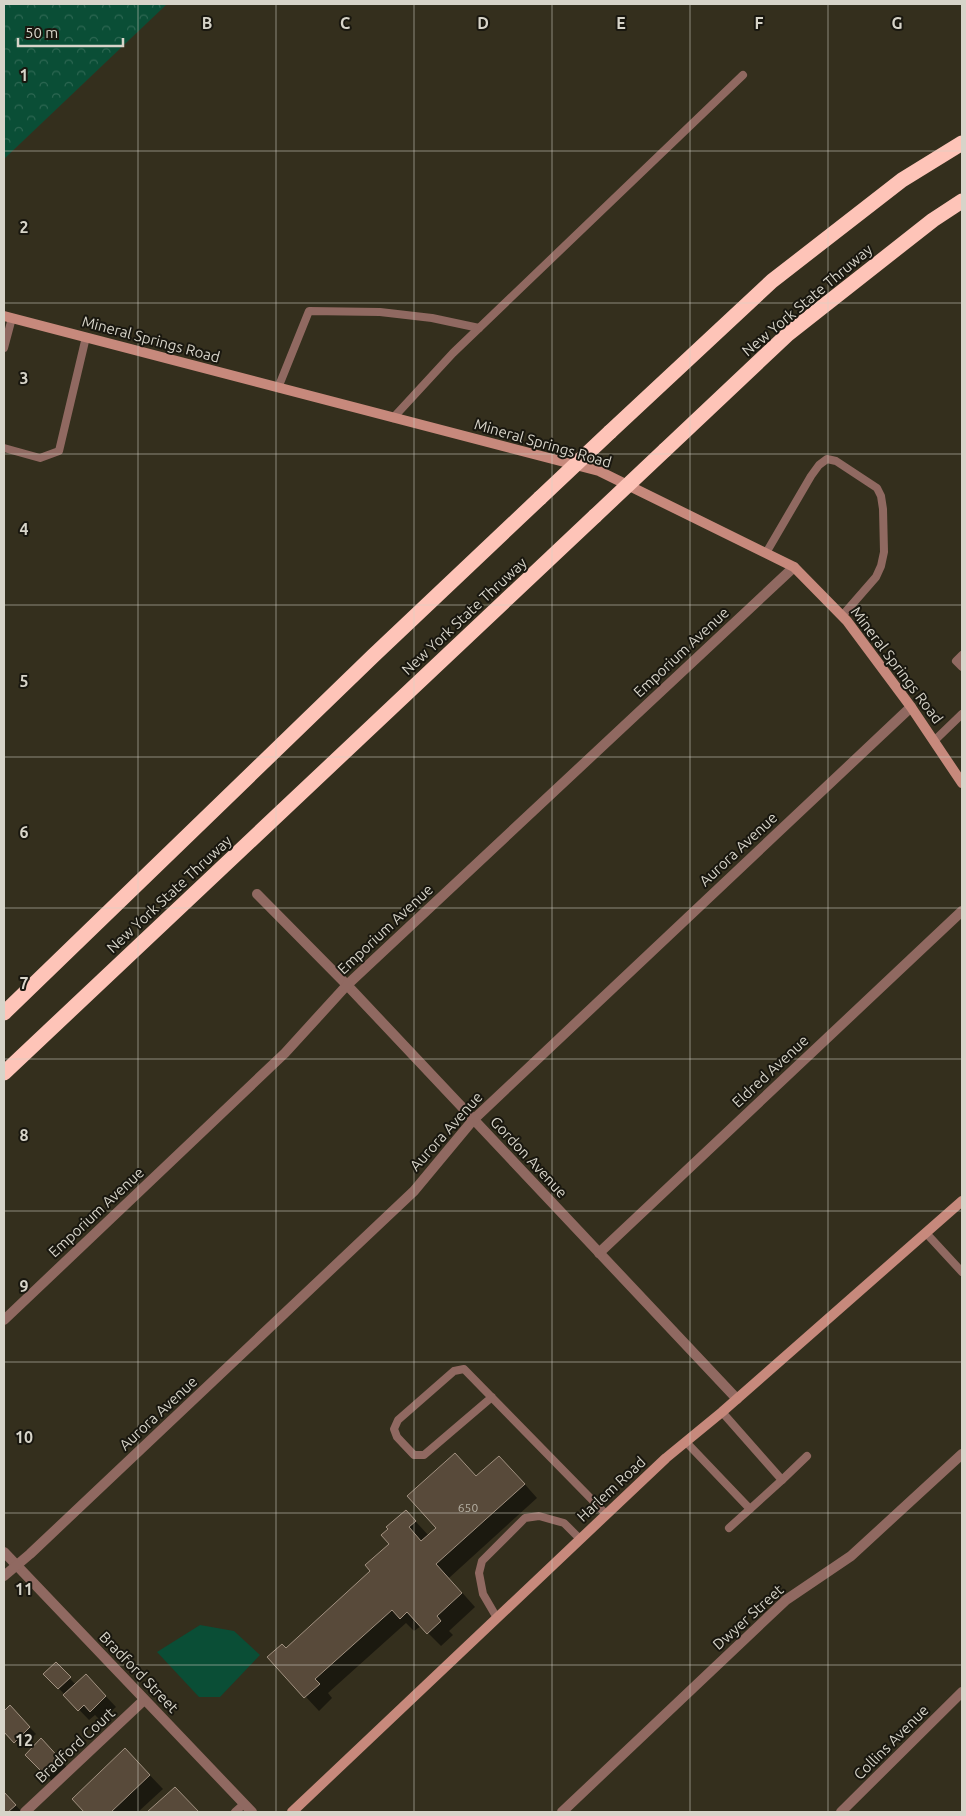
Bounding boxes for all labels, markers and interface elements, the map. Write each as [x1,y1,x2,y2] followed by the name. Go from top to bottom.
[202,14,212,32] text: B
[340,14,350,32] text: C
[477,14,489,32] text: D
[616,14,626,32] text: E
[755,14,764,32] text: F
[891,14,903,32] text: G
[18,15,122,47] scale bar
[25,24,58,41] text: 50 m
[19,66,29,84] text: 1
[19,218,29,236] text: 2
[739,241,875,359] street label: New York State Thruway
[80,312,222,366] street label: Mineral Springs Road
[19,369,29,387] text: 3
[472,415,614,471] street label: Mineral Springs Road
[19,520,29,538] text: 4
[398,554,530,678] street label: New York State Thruway
[847,603,947,727] street label: Mineral Springs Road
[630,604,732,700] street label: Emporium Avenue
[19,672,29,690] text: 5
[696,809,780,889] street label: Aurora Avenue
[19,823,29,841] text: 6
[103,832,235,956] street label: New York State Thruway
[334,881,436,977] street label: Emporium Avenue
[19,974,29,992] text: 7
[728,1031,812,1111] street label: Eldred Avenue
[406,1088,486,1174] street label: Aurora Avenue
[487,1113,571,1201] street label: Gordon Avenue
[19,1126,29,1144] text: 8
[45,1164,147,1260] street label: Emporium Avenue
[19,1277,29,1295] text: 9
[116,1373,200,1453] street label: Aurora Avenue
[15,1428,33,1446] text: 10
[573,1453,649,1525] street label: Harlem Road
[458,1501,478,1514] house number: 650
[15,1580,33,1598] text: 11
[709,1581,787,1653] street label: Dwyer Street
[96,1628,182,1716] street label: Bradford Street
[850,1701,932,1783] street label: Collins Avenue
[32,1704,118,1786] street label: Bradford Court
[15,1731,33,1749] text: 12

